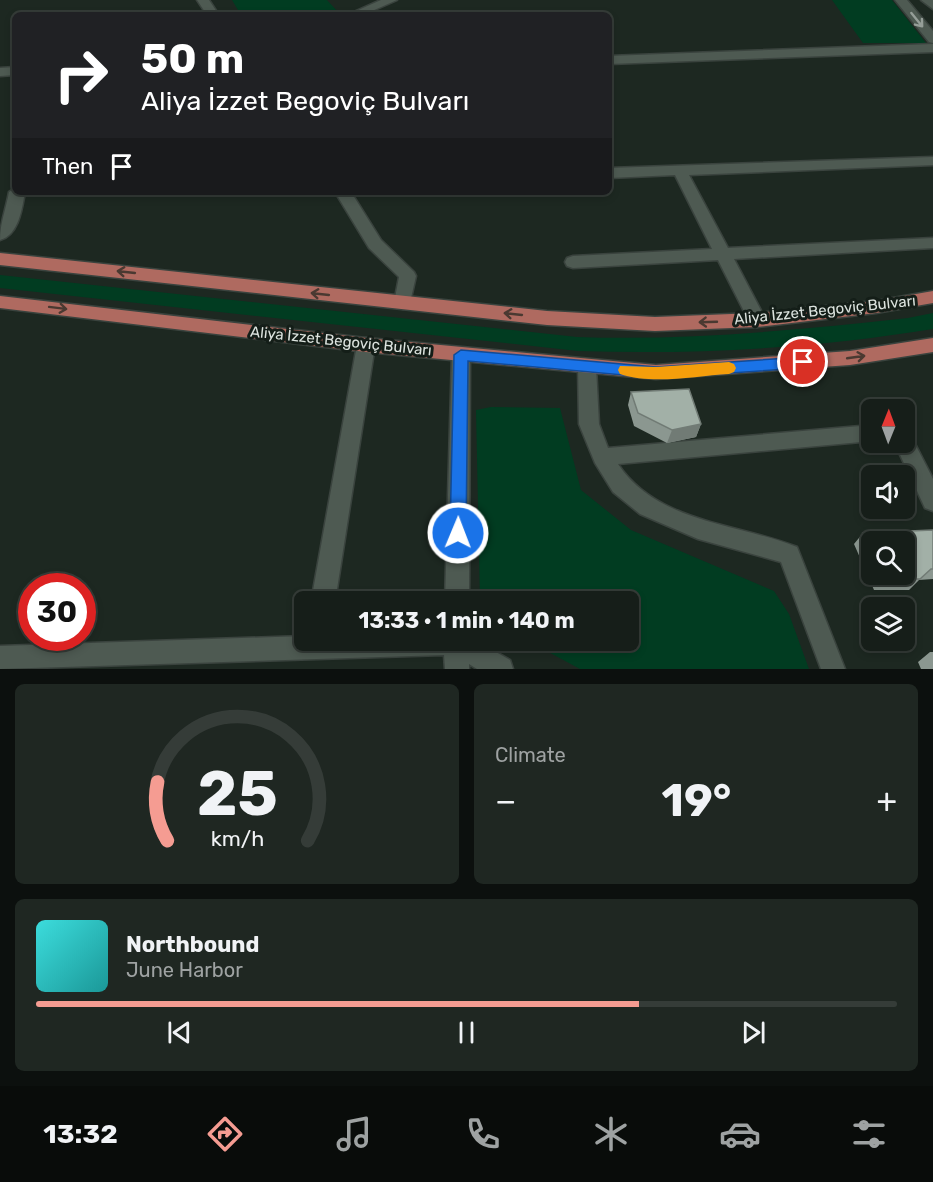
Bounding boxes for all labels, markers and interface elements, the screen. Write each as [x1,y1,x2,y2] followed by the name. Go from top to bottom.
[910,12,923,28] one-way arrow
[141,34,244,84] text: 50 m
[42,36,120,114] icon: right
[141,85,469,117] text: Aliya İzzet Begoviç Bulvarı
[105,150,138,183] icon: arrive
[42,153,93,180] text: Then
[116,267,136,278] one-way arrow
[310,288,330,299] one-way arrow
[733,292,917,328] street label: Aliya İzzet Begoviç Bulvarı
[48,303,68,314] one-way arrow
[504,308,524,319] one-way arrow
[699,316,719,327] one-way arrow
[249,323,433,359] street label: Aliya İzzet Begoviç Bulvarı
[777,336,828,387] pin
[786,345,819,378] icon: arrive
[846,351,865,362] one-way arrow
[861,399,915,453] north arrow
[861,399,915,651] map controls
[861,465,915,519] button: sound
[426,501,490,565] position arrow
[861,531,915,585] button: search
[18,573,96,651] speed limit sign: 30
[861,597,915,651] button: layers
[358,607,575,634] text: 13:33 · 1 min · 140 m
[495,743,566,767] text: Climate
[197,757,277,831] text: 25
[662,774,731,827] text: 19°
[495,781,516,820] text: −
[876,781,897,820] text: +
[210,826,264,851] text: km/h
[126,931,259,958] text: Northbound
[126,958,243,982] text: June Harbor
[163,1016,196,1049] icon: previous
[450,1016,483,1049] icon: pause
[737,1016,770,1049] icon: next
[204,1113,246,1155] icon: directions
[333,1113,375,1155] icon: music
[462,1113,504,1155] icon: phone
[590,1113,632,1155] icon: climate
[719,1113,761,1155] icon: car
[848,1113,890,1155] icon: filters
[43,1118,118,1150] text: 13:32

